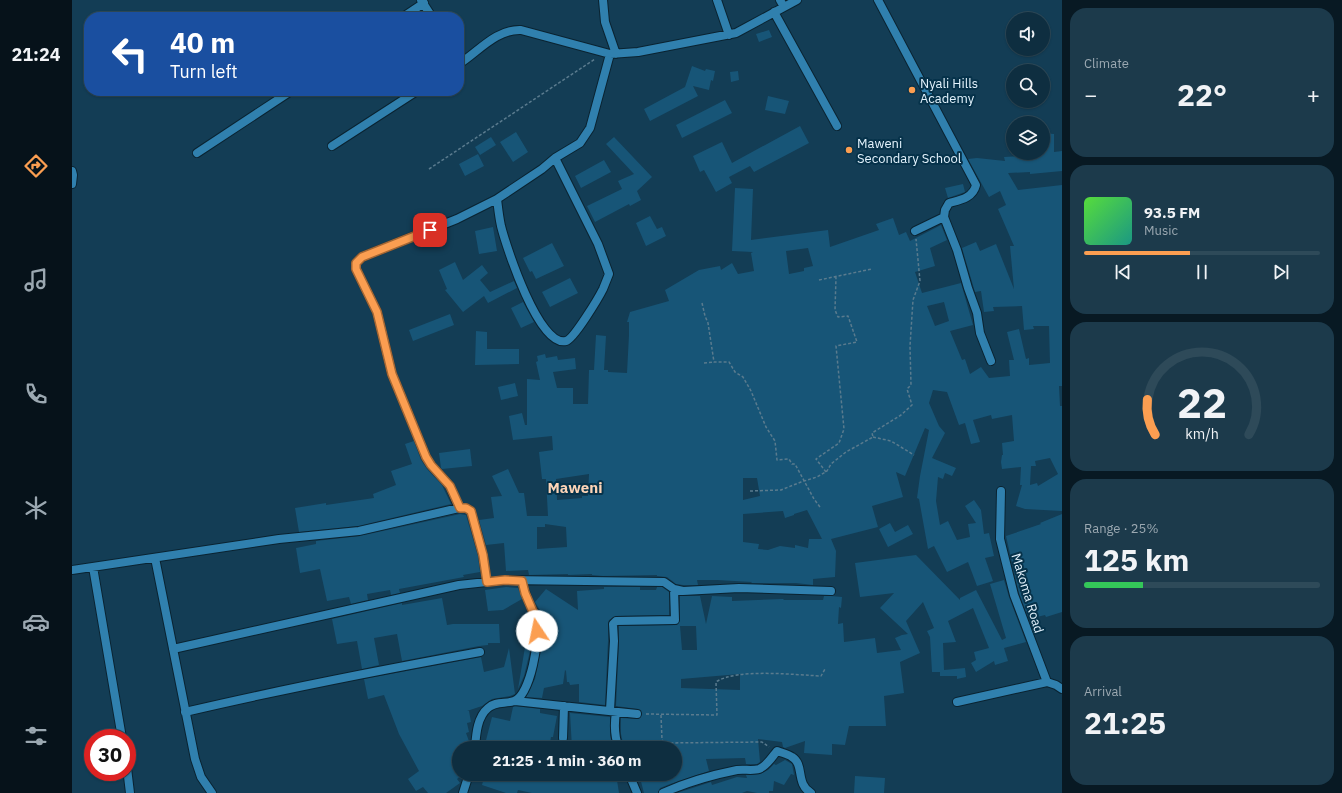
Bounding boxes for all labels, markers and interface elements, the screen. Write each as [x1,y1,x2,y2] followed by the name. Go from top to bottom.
[1006,12,1050,160] map controls
[1006,12,1050,56] button: sound
[170,24,235,61] text: 40 m
[104,28,156,80] icon: left
[11,43,61,66] text: 21:24
[1084,55,1129,72] text: Climate
[170,60,238,83] text: Turn left
[1006,64,1050,108] button: search
[920,75,978,107] place label: Nyali Hills Academy
[1177,75,1227,114] text: 22°
[1084,80,1097,109] text: −
[1307,80,1320,109] text: +
[907,85,917,95] marker: Nyali Hills Academy
[1006,116,1050,160] button: layers
[857,135,962,167] place label: Maweni Secondary School
[844,145,854,155] marker: Maweni Secondary School
[22,152,50,180] icon: directions
[1144,203,1200,222] text: 93.5 FM
[413,213,447,247] pin
[419,219,441,241] icon: arrive
[1144,222,1178,239] text: Music
[1112,261,1134,283] icon: previous
[1191,261,1213,283] icon: pause
[1270,261,1292,283] icon: next
[22,266,50,294] icon: music
[1177,374,1227,428] text: 22
[22,380,50,408] icon: phone
[1185,423,1219,442] text: km/h
[548,478,602,497] district label: Maweni
[22,494,50,522] icon: climate
[1084,520,1158,537] text: Range · 25%
[1084,540,1189,579] text: 125 km
[1007,551,1048,635] street label: Makoma Road
[22,608,50,636] icon: car
[516,610,558,652] position arrow
[1084,683,1122,700] text: Arrival
[1084,703,1166,742] text: 21:25
[22,722,50,750] icon: filters
[84,729,136,781] speed limit sign: 30
[493,751,641,770] text: 21:25 · 1 min · 360 m

